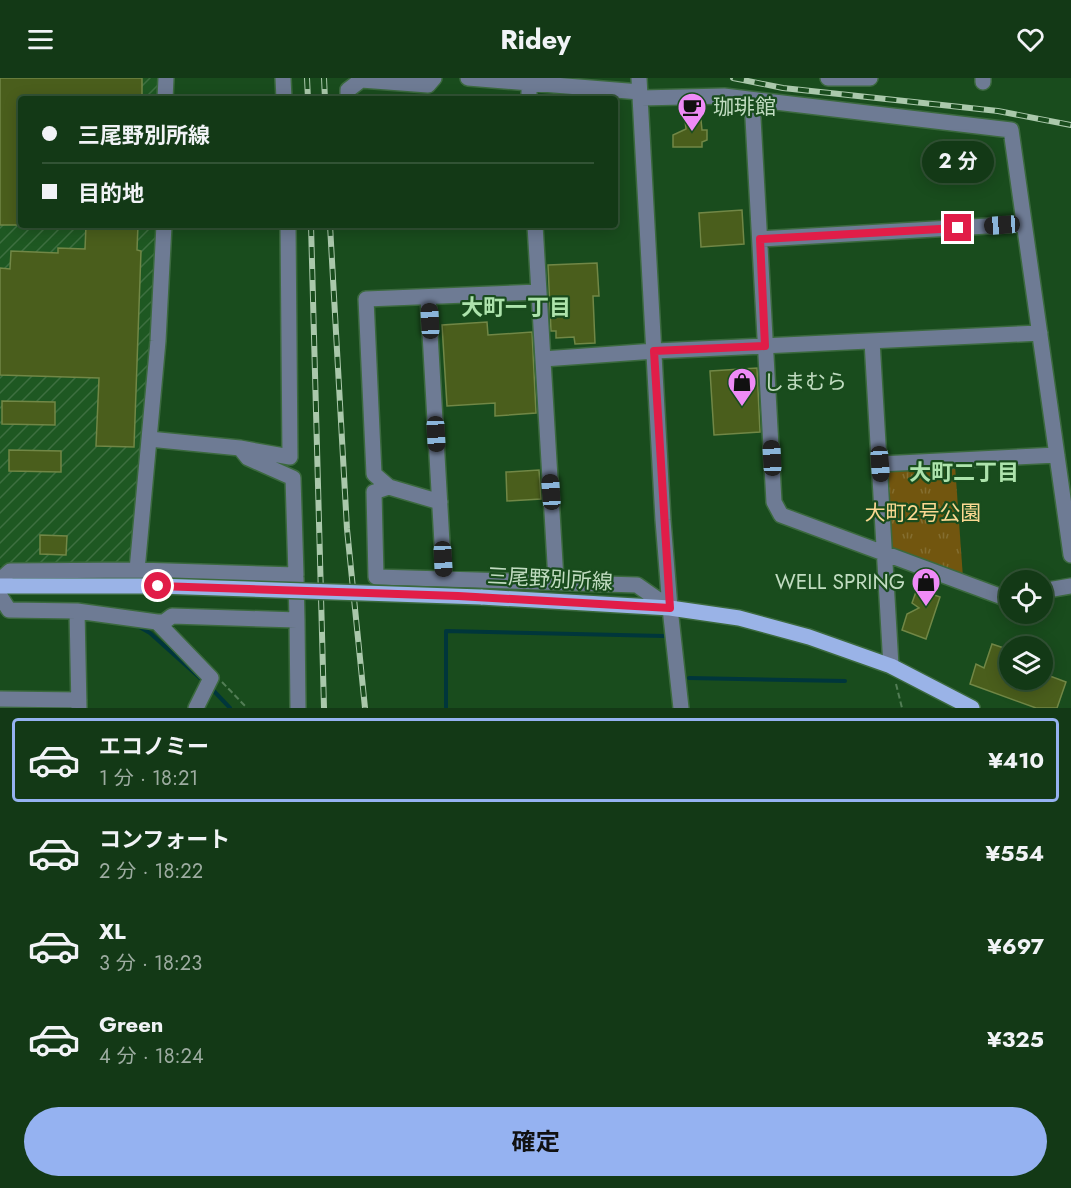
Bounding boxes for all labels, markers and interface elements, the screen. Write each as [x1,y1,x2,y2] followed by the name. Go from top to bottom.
[500,20,571,59] text: Ridey
[24,23,57,56] icon: menu
[1014,23,1047,56] icon: heart
[676,91,708,133] cafe icon: 珈琲館
[713,92,776,122] place label: 珈琲館
[78,119,210,151] text: 三尾野別所線
[922,141,994,183] callout: 2 分
[938,147,978,176] text: 2 分
[78,177,144,209] text: 目的地
[944,214,971,241] route end
[983,215,1021,235] car
[461,291,571,323] district label: 大町一丁目
[420,303,440,339] car
[726,366,758,408] shop icon: しまむら
[763,367,847,397] place label: しまむら
[426,416,446,452] car
[762,440,782,476] car
[870,445,890,483] car
[909,456,1019,488] district label: 大町二丁目
[541,473,561,511] car
[864,498,982,528] park label: 大町２号公園
[433,541,453,577] car
[486,561,614,597] street label: 三尾野別所線
[910,566,942,608] shop icon: WELL SPRING
[775,567,905,597] place label: WELL SPRING
[999,570,1053,690] map controls
[999,570,1053,624] button: locate
[144,572,171,599] route start
[999,636,1053,690] button: layers
[99,730,209,762] text: エコノミー
[27,733,81,787] icon: car
[988,744,1044,776] text: ¥410
[99,764,198,793] text: 1 分 · 18:21
[99,823,230,855] text: コンフォート
[27,826,81,880] icon: car
[986,837,1044,869] text: ¥554
[99,857,203,886] text: 2 分 · 18:22
[99,915,126,947] text: XL
[27,919,81,973] icon: car
[987,930,1044,962] text: ¥697
[99,949,202,978] text: 3 分 · 18:23
[99,1008,163,1040] text: Green
[27,1012,81,1066] icon: car
[987,1023,1044,1055] text: ¥325
[99,1042,204,1071] text: 4 分 · 18:24
[24,1107,1047,1176] button: 確定

